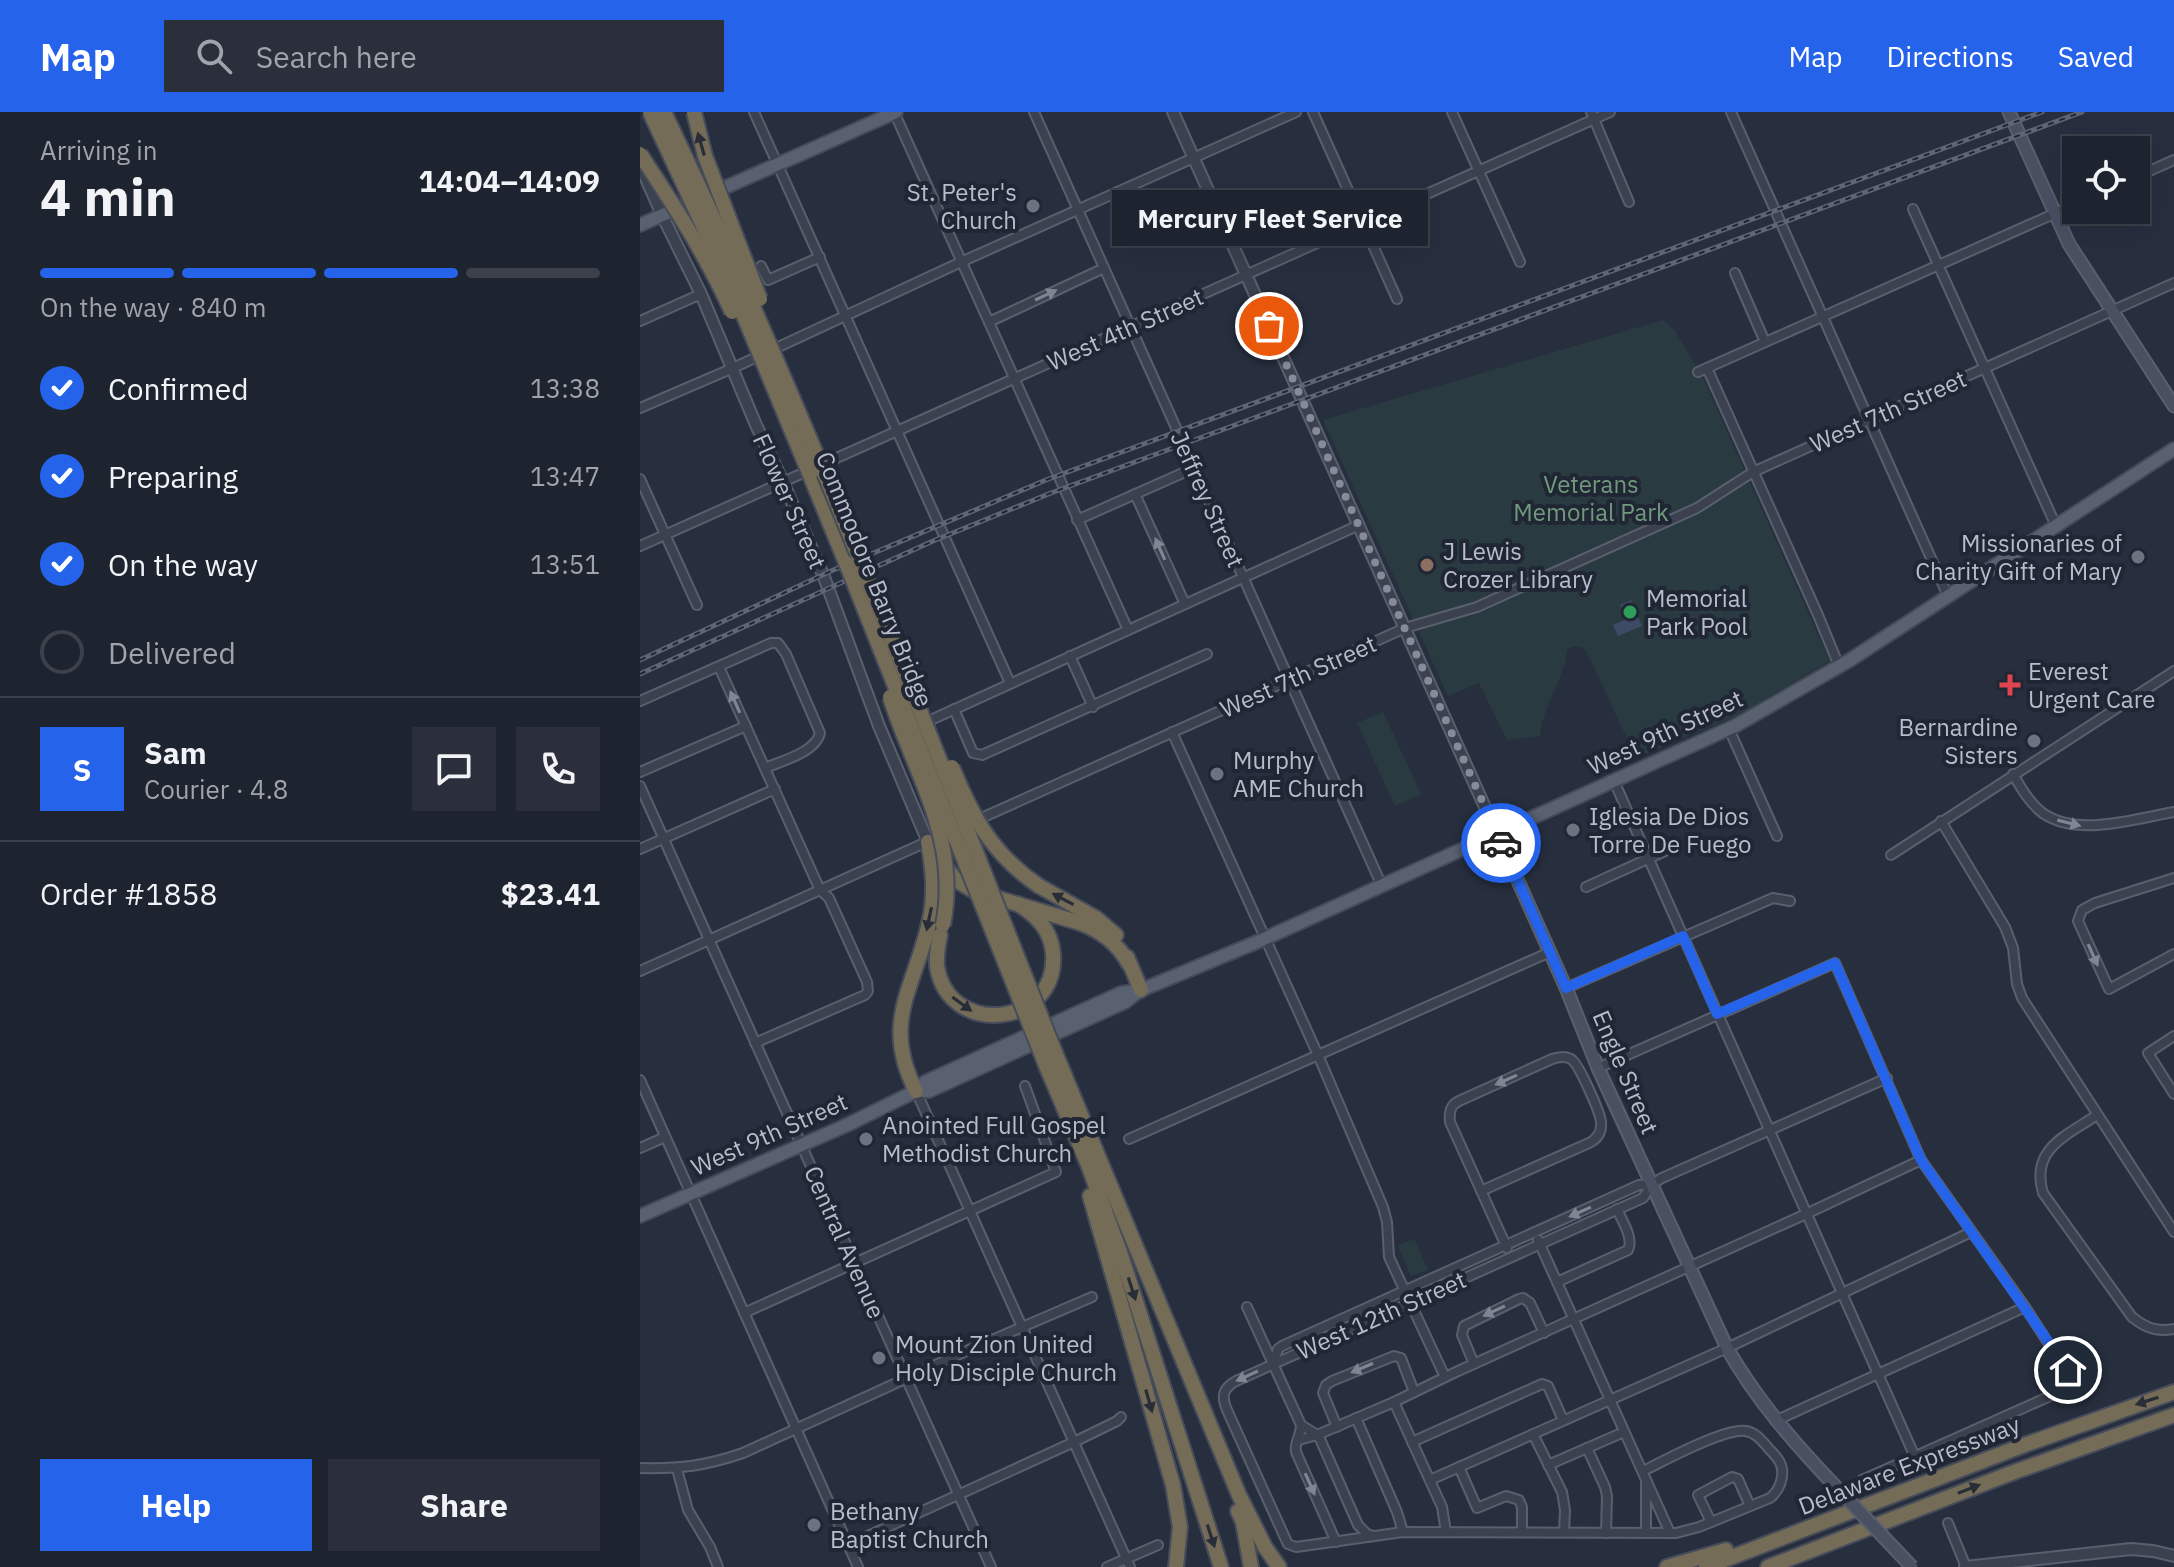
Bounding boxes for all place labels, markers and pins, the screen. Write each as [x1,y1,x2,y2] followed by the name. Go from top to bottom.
[907,176,1017,236] place label: St. Peter's Church
[1111,190,1427,246] callout: Mercury Fleet Service
[1024,197,1042,215] marker: St. Peter's Church
[1235,292,1303,360] pin
[1915,527,2122,587] place label: Missionaries of Charity Gift of Mary
[1443,535,1593,595] place label: J Lewis Crozer Library
[2129,548,2147,566] marker: Missionaries of Charity Gift of Mary
[1418,556,1436,574] marker: J Lewis Crozer Library
[1646,582,1748,642] place label: Memorial Park Pool
[1621,603,1639,621] marker: Memorial Park Pool
[2028,655,2156,715] place label: Everest Urgent Care
[1999,674,2021,696] marker: Everest Urgent Care
[1899,711,2018,771] place label: Bernardine Sisters
[2025,732,2043,750] marker: Bernardine Sisters
[1233,744,1364,804] place label: Murphy AME Church
[1208,765,1226,783] marker: Murphy AME Church
[1589,800,1751,860] place label: Iglesia De Dios Torre De Fuego
[1564,821,1582,839] marker: Iglesia De Dios Torre De Fuego
[882,1109,1106,1169] place label: Anointed Full Gospel Methodist Church
[857,1130,875,1148] marker: Anointed Full Gospel Methodist Church
[895,1328,1117,1388] place label: Mount Zion United Holy Disciple Church
[2034,1336,2102,1404] pin
[870,1349,888,1367] marker: Mount Zion United Holy Disciple Church
[830,1495,989,1555] place label: Bethany Baptist Church
[805,1516,823,1534] marker: Bethany Baptist Church

